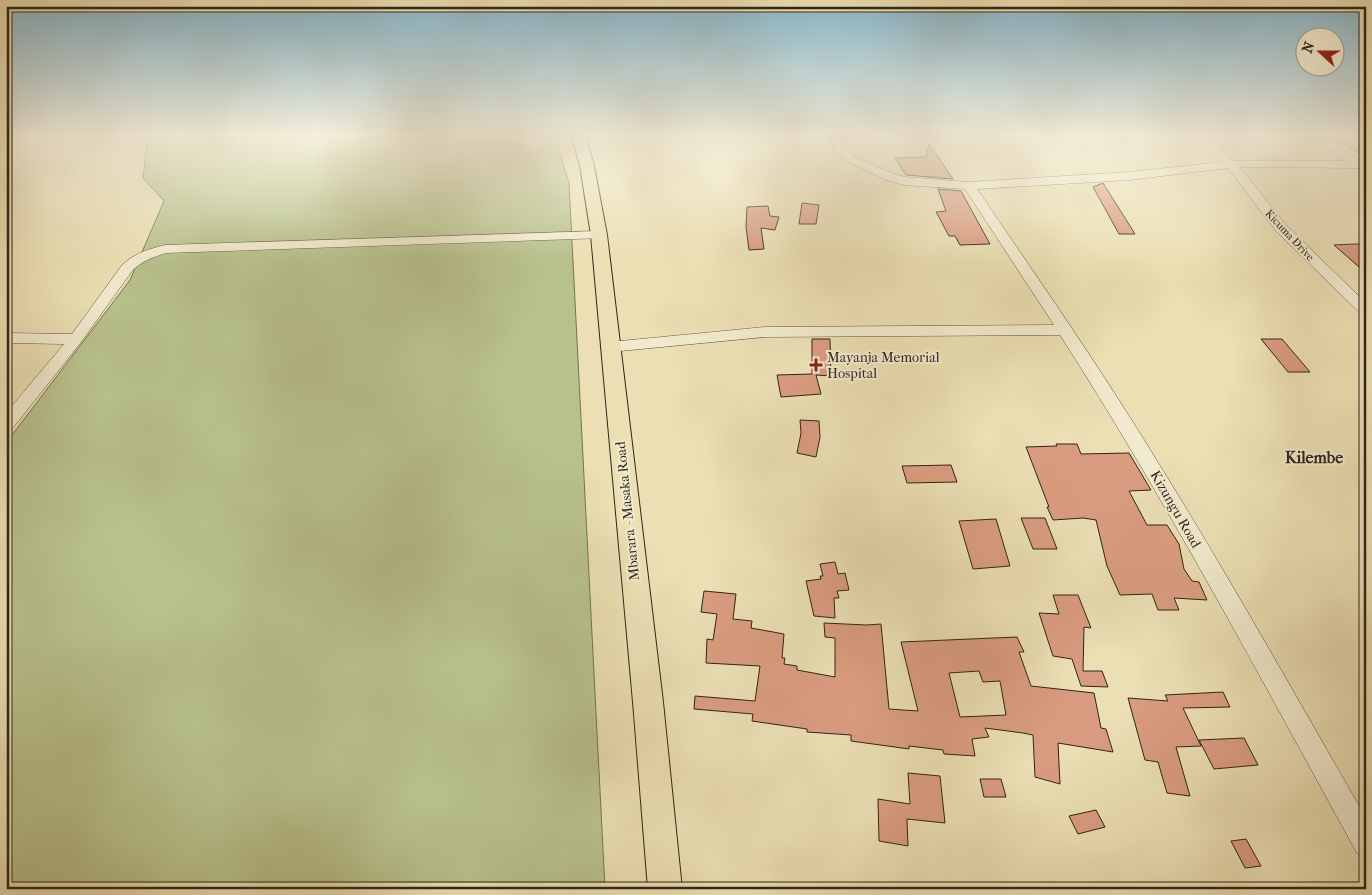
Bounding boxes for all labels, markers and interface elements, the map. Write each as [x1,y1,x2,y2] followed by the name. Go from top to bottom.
[1294,28,1344,78] north arrow
[1298,39,1318,56] text: N
[1262,207,1317,264] street label: Kicuma Drive
[827,349,940,382] place label: Mayanja Memorial Hospital
[809,358,823,372] marker: Mayanja Memorial Hospital
[612,440,643,581] street label: Mbarara - Masaka Road
[1285,448,1343,467] district label: Kilembe
[1147,468,1205,551] street label: Kizungu Road

